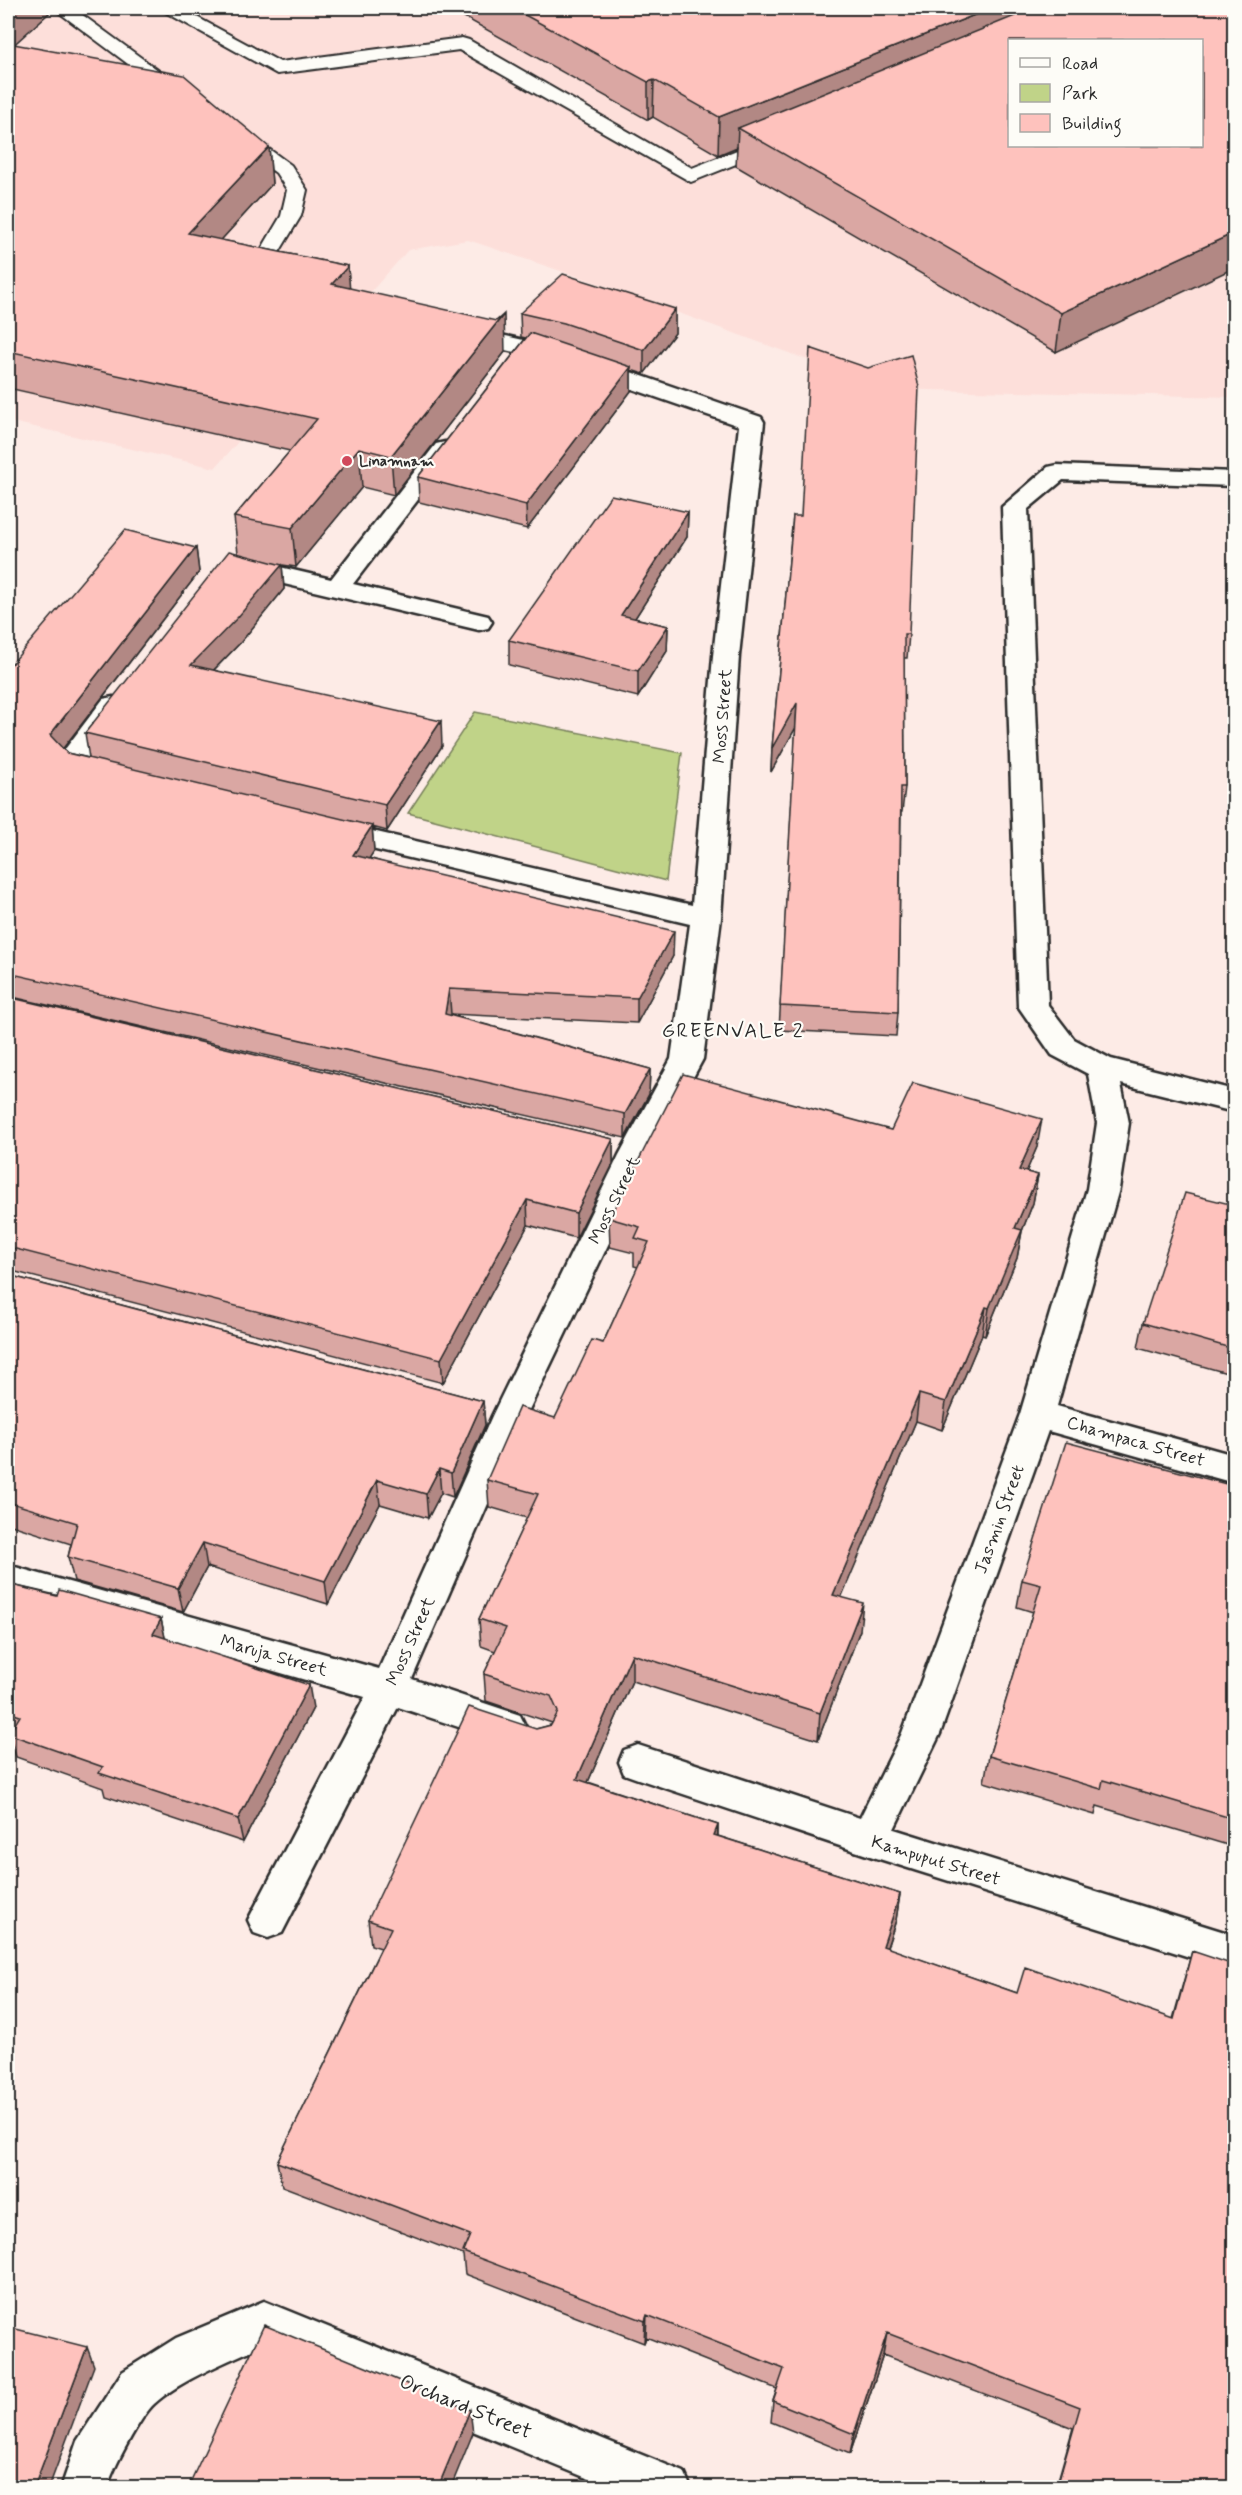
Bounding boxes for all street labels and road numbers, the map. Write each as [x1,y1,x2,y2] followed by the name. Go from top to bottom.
[708,667,738,764] street label: Moss Street
[583,1152,647,1248] street label: Moss Street
[1064,1411,1208,1473] street label: Champaca Street
[969,1461,1031,1577] street label: Jasmin Street
[381,1593,441,1690] street label: Moss Street
[217,1629,330,1683] street label: Maruja Street
[868,1830,1003,1892] street label: Kampuput Street
[395,2368,536,2446] street label: Orchard Street

